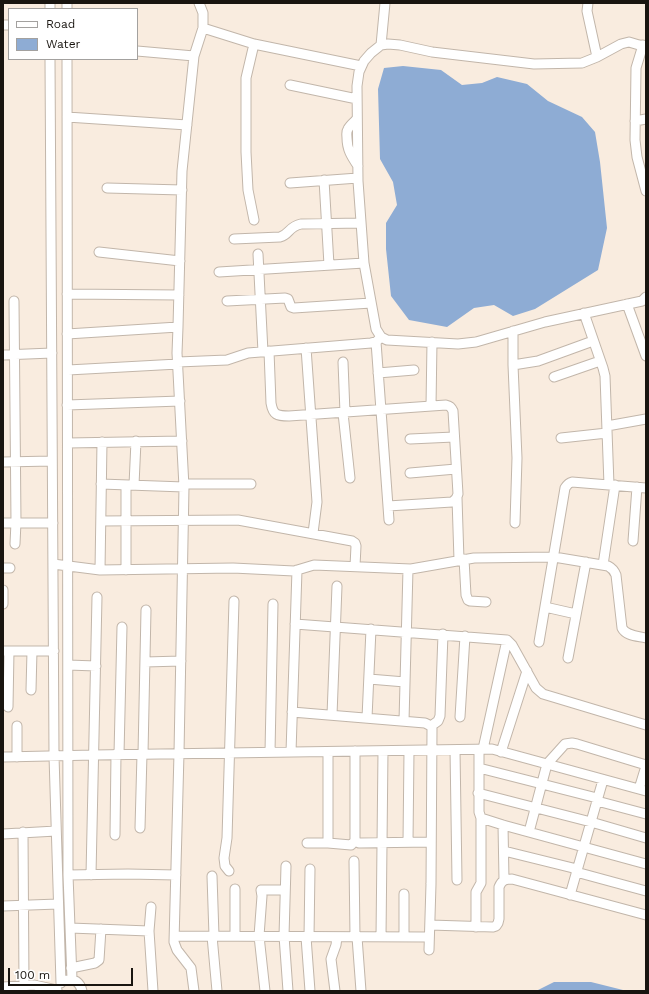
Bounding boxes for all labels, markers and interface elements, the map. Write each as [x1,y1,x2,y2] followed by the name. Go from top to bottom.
[8,8,138,60] legend
[46,17,75,31] text: Road
[46,37,80,51] text: Water
[10,960,135,986] scale bar
[15,968,50,982] text: 100 m

